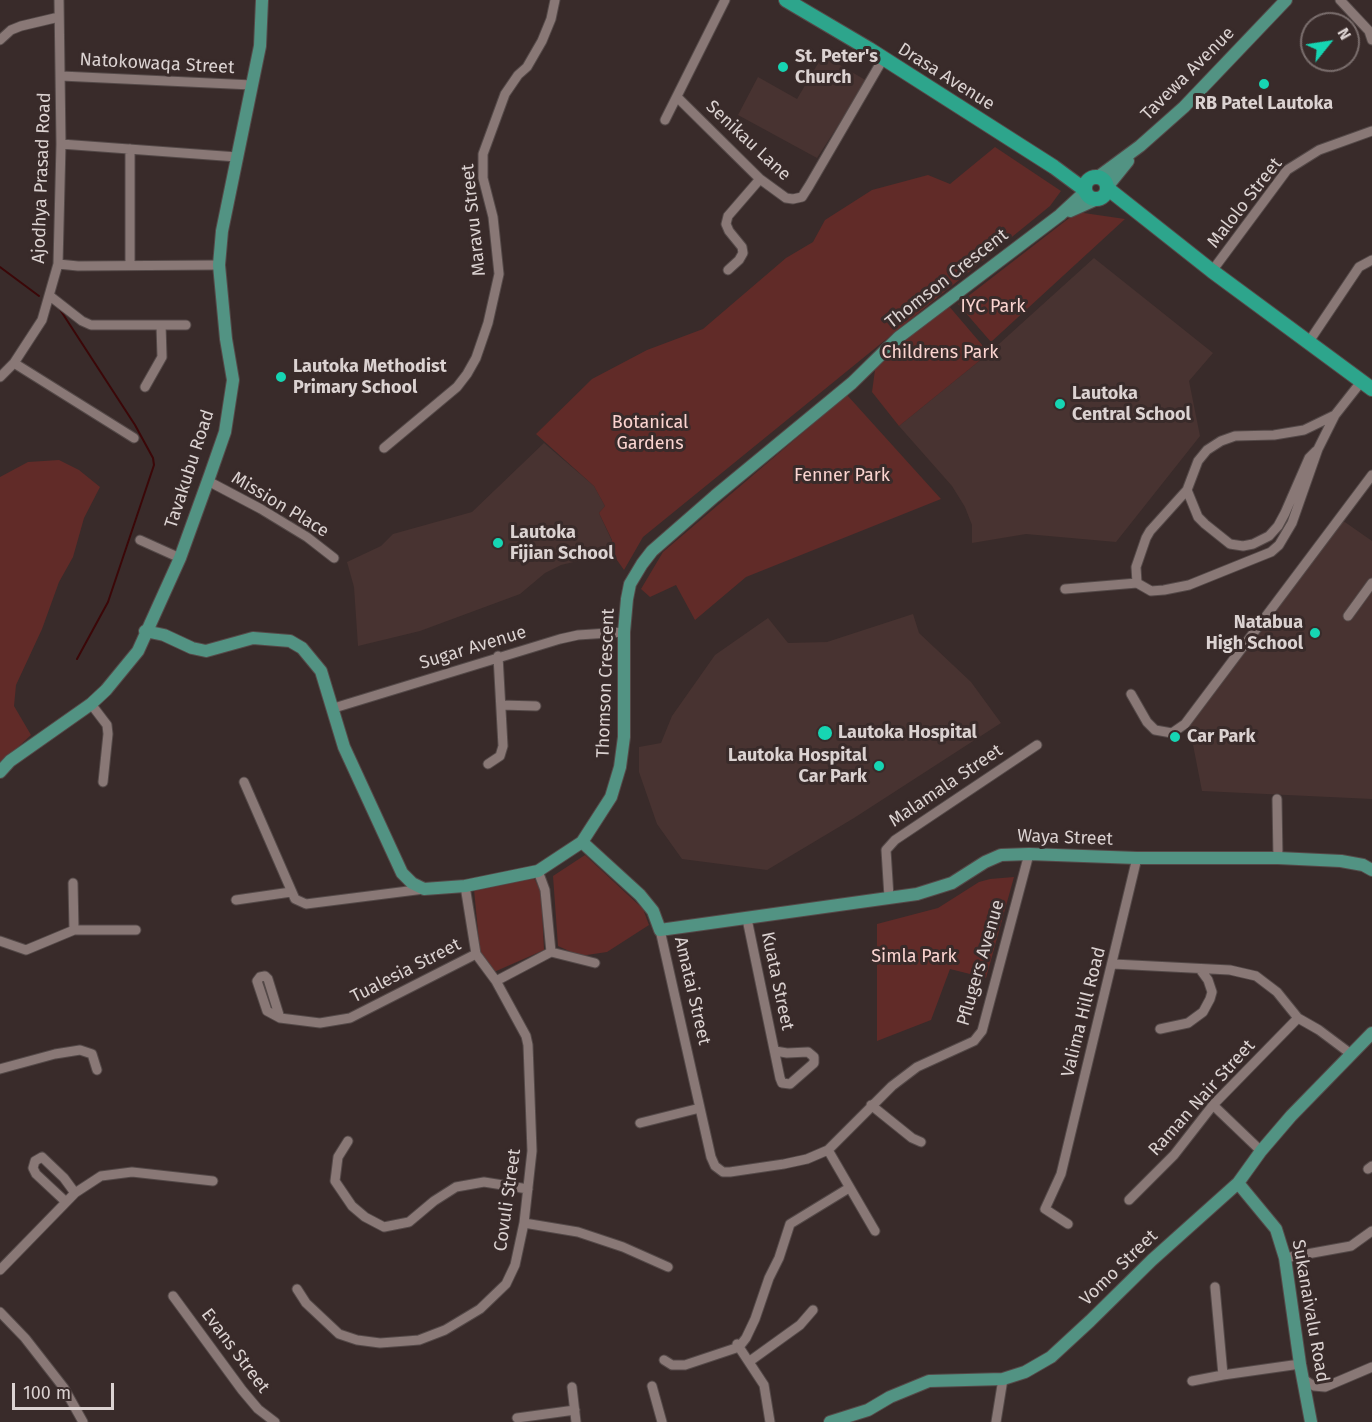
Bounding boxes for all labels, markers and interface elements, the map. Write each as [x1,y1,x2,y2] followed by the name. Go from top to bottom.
[1300,12,1360,72] north arrow
[1137,23,1239,125] street label: Tavewa Avenue
[1333,24,1355,43] text: N
[894,39,998,115] street label: Drasa Avenue
[795,46,878,88] place label: St. Peter's Church
[79,49,235,79] street label: Natokowaqa Street
[776,60,790,74] marker: St. Peter's Church
[1257,77,1271,91] marker: RB Patel Lautoka
[28,92,56,264] street label: Ajodhya Prasad Road
[1195,93,1333,115] place label: RB Patel Lautoka
[701,96,795,186] street label: Senikau Lane
[1203,154,1287,252] street label: Malolo Street
[457,163,491,277] street label: Maravu Street
[881,224,1013,334] street label: Thomson Crescent
[961,296,1025,318] park label: IYC Park
[882,342,998,364] park label: Childrens Park
[293,356,447,398] place label: Lautoka Methodist Primary School
[274,370,288,384] marker: Lautoka Methodist Primary School
[1072,383,1191,426] place label: Lautoka Central School
[1053,397,1067,411] marker: Lautoka Central School
[161,407,219,531] street label: Tavakubu Road
[612,412,688,454] park label: Botanical Gardens
[794,465,890,487] park label: Fenner Park
[227,467,333,543] street label: Mission Place
[510,522,614,564] place label: Lautoka Fijian School
[491,536,505,550] marker: Lautoka Fijian School
[593,608,619,758] street label: Thomson Crescent
[1206,612,1303,654] place label: Natabua High School
[417,622,529,674] street label: Sugar Avenue
[1308,626,1322,640] marker: Natabua High School
[838,722,977,744] place label: Lautoka Hospital
[816,724,834,742] marker: Lautoka Hospital
[1187,726,1255,748] place label: Car Park
[1168,730,1182,744] marker: Car Park
[885,740,1007,832] street label: Malamala Street
[728,745,867,788] place label: Lautoka Hospital Car Park
[872,759,886,773] marker: Lautoka Hospital Car Park
[1017,826,1113,850] street label: Waya Street
[953,898,1009,1028] street label: Pflugers Avenue
[756,930,798,1032] street label: Kuata Street
[347,934,465,1008] street label: Tualesia Street
[669,935,715,1047] street label: Amatai Street
[1057,945,1111,1079] street label: Valima Hill Road
[871,946,957,968] park label: Simla Park
[1144,1036,1260,1160] street label: Raman Nair Street
[490,1147,526,1253] street label: Covuli Street
[1076,1226,1162,1310] street label: Vomo Street
[1287,1238,1333,1384] street label: Sukanaivalu Road
[196,1304,274,1398] street label: Evans Street
[15,1371,117,1409] scale bar
[23,1382,71,1404] text: 100 m

